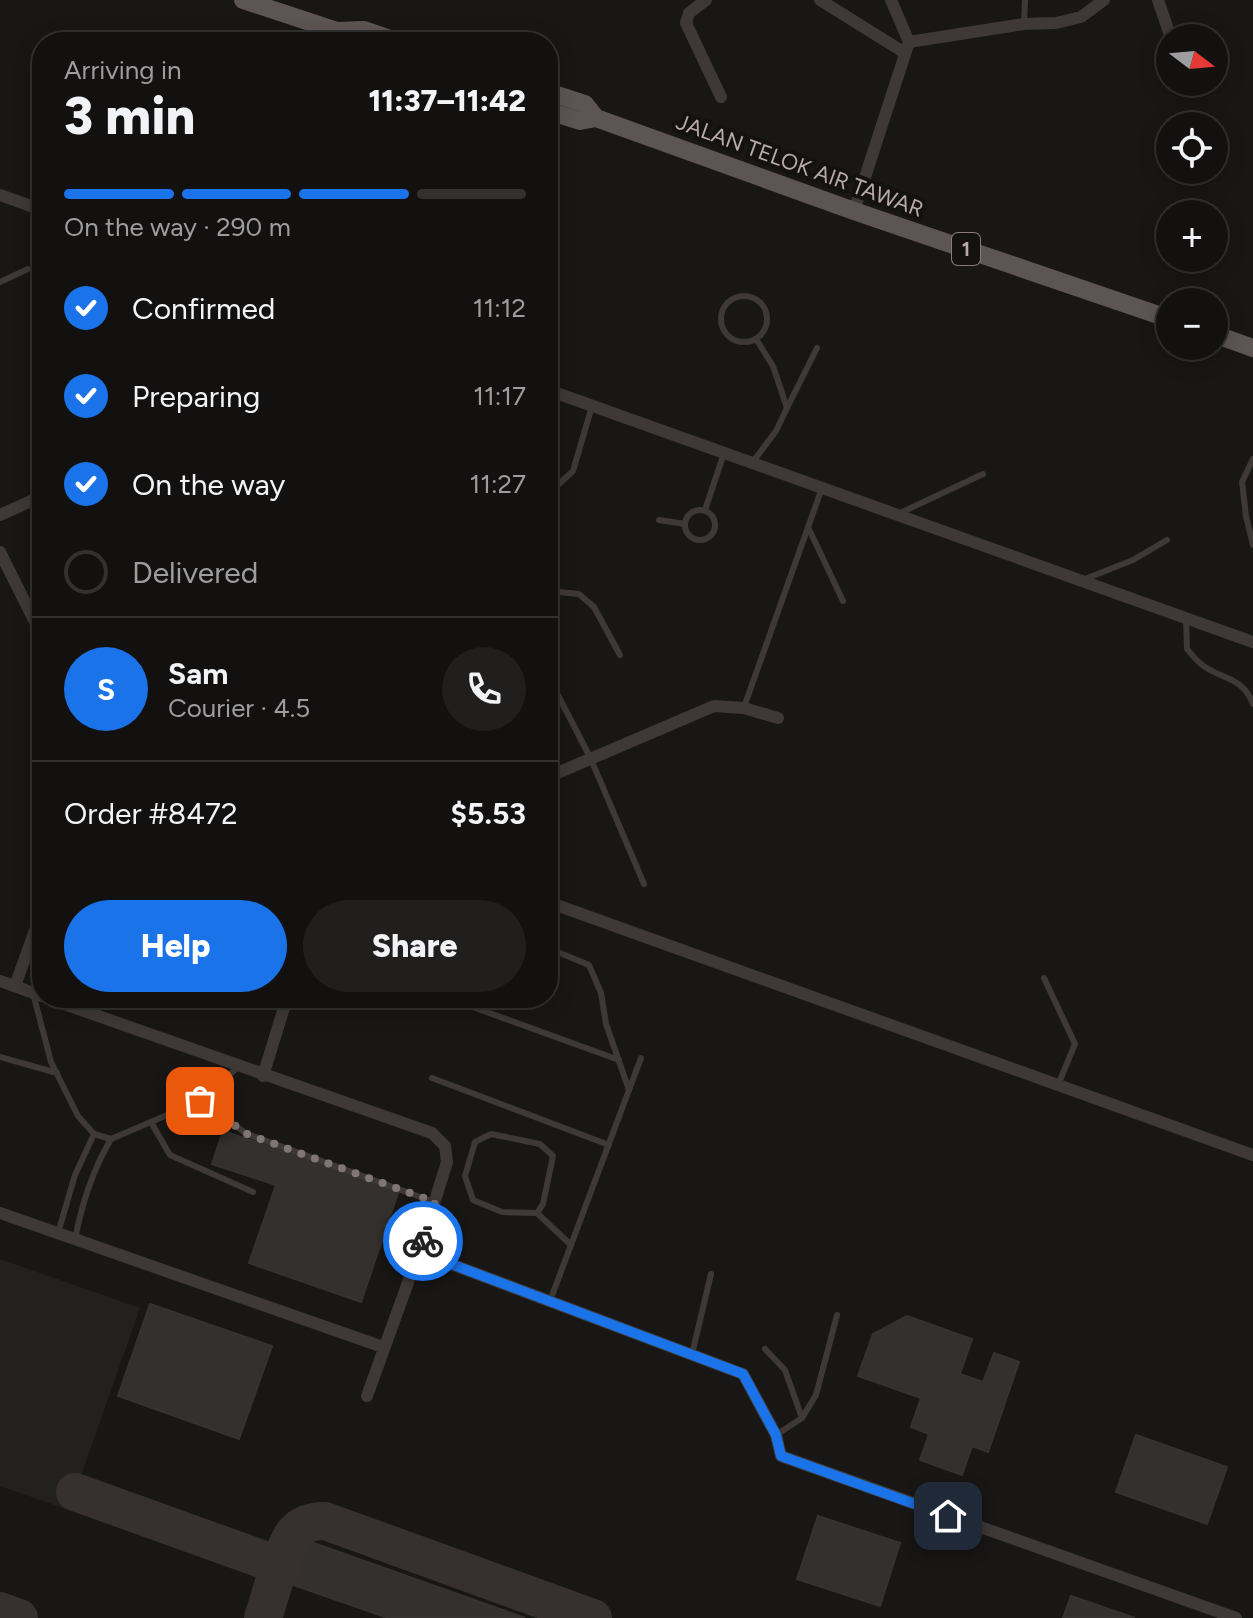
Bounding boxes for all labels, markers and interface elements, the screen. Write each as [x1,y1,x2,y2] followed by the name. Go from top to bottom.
[1156,24,1228,96] north arrow
[1156,24,1228,360] map controls
[64,54,182,86] text: Arriving in
[368,82,526,119] text: 11:37–11:42
[64,85,195,147] text: 3 min
[673,108,927,223] street label: JALAN TELOK AIR TAWAR
[1156,112,1228,184] button: locate
[1156,200,1228,272] button: +
[64,211,291,243] text: On the way · 290 m
[952,233,980,265] road number: 1
[64,286,108,330] icon: check
[1156,288,1228,360] button: −
[132,290,275,327] text: Confirmed
[473,292,526,324] text: 11:12
[64,374,108,418] icon: check
[132,378,260,415] text: Preparing
[473,380,526,412] text: 11:17
[64,462,108,506] icon: check
[132,466,285,503] text: On the way
[469,468,526,500] text: 11:27
[132,554,258,591] text: Delivered
[442,647,526,731] button: phone
[168,655,228,692] text: Sam
[97,671,115,708] text: S
[168,692,310,724] text: Courier · 4.5
[64,795,238,832] text: Order #8472
[450,795,526,832] text: $5.53
[64,900,287,992] button: Help
[303,900,526,992] button: Share
[166,1067,234,1135] pin
[178,1079,222,1123] icon: bag
[383,1201,463,1281] courier
[401,1219,445,1263] icon: bike
[914,1482,982,1550] pin
[926,1494,970,1538] icon: home

